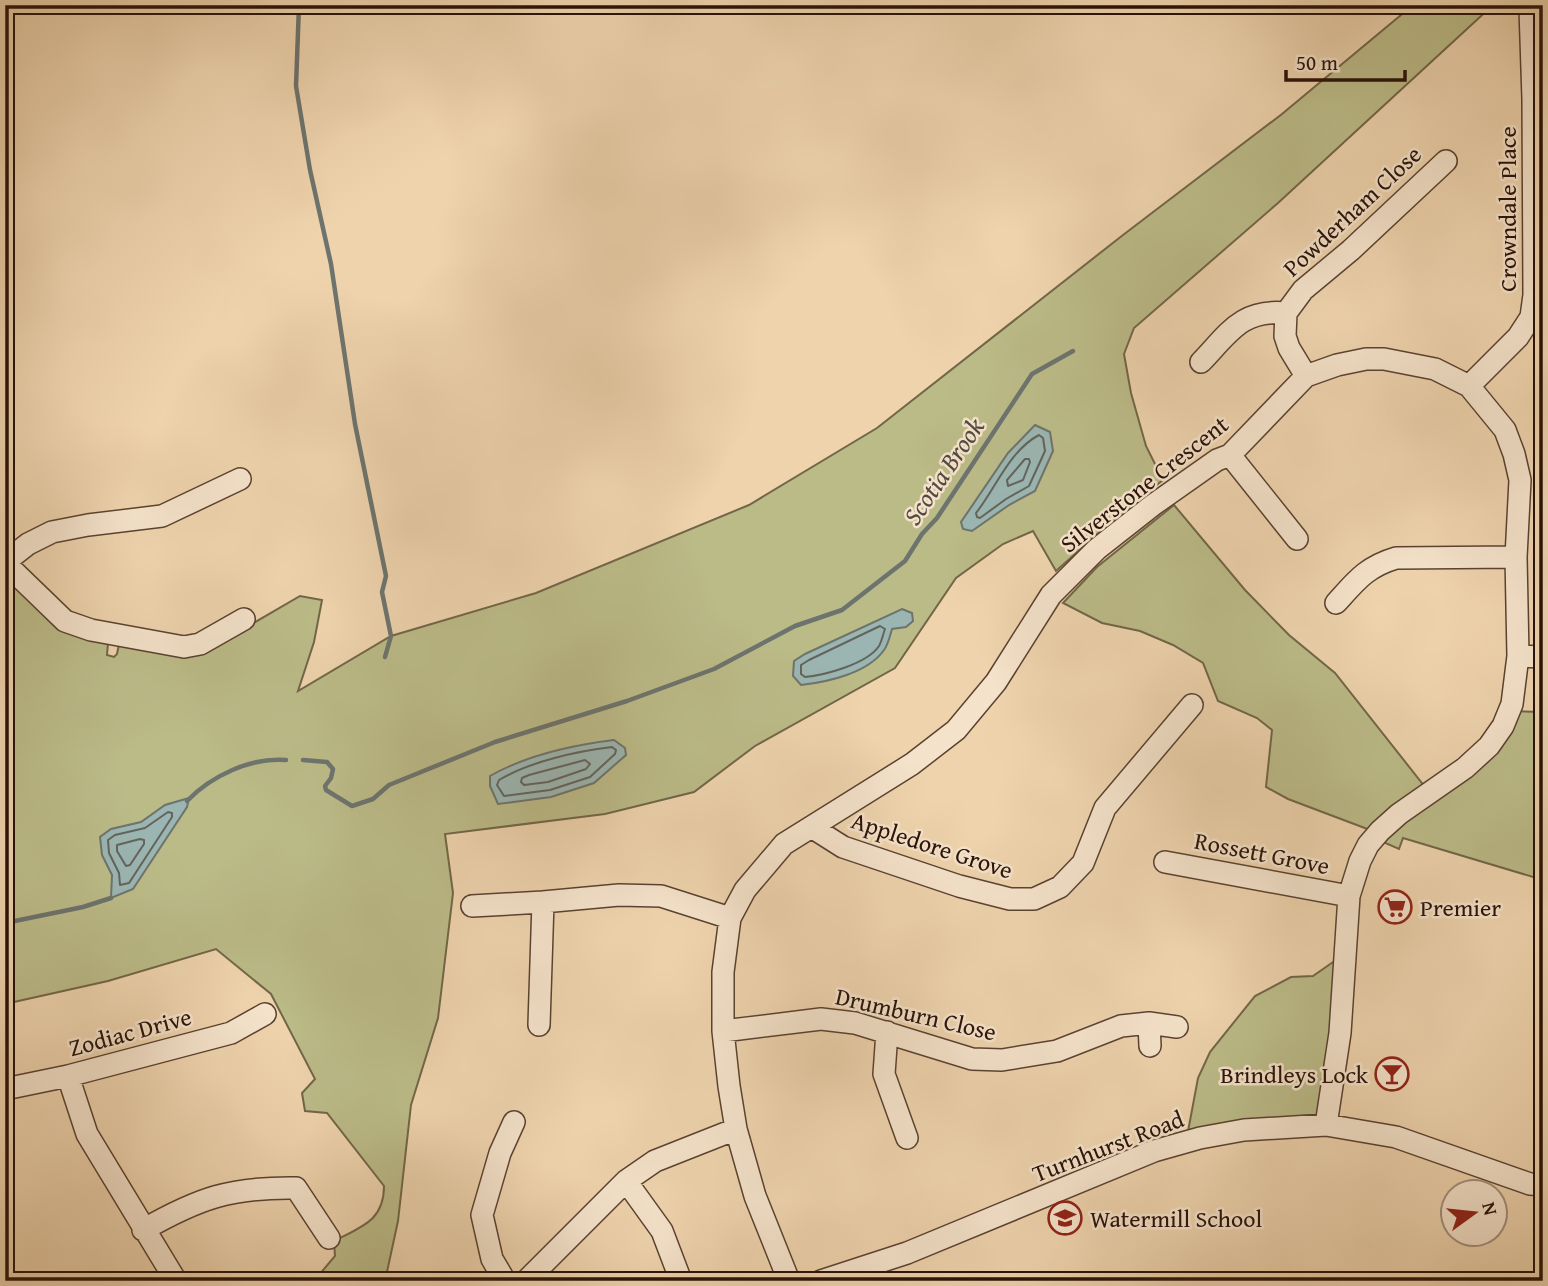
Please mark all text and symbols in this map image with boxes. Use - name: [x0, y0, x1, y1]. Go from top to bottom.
- scale bar: [1286, 38, 1404, 82]
- text: 50 m: [1296, 47, 1338, 78]
- street label: Crowndale Place: [1490, 126, 1525, 292]
- street label: Powderham Close: [1275, 137, 1429, 285]
- street label: Silverstone Crescent: [1052, 407, 1236, 561]
- water label: Scotia Brook: [893, 409, 993, 533]
- street label: Appledore Grove: [847, 802, 1017, 888]
- street label: Rossett Grove: [1192, 823, 1332, 883]
- supermarket icon: Premier: [1376, 888, 1414, 926]
- place label: Premier: [1420, 890, 1501, 925]
- street label: Drumburn Close: [832, 979, 1000, 1049]
- street label: Zodiac Drive: [65, 999, 195, 1065]
- bar icon: Brindleys Lock: [1373, 1055, 1411, 1093]
- place label: Brindleys Lock: [1220, 1057, 1369, 1092]
- street label: Turnhurst Road: [1027, 1101, 1189, 1191]
- north arrow: [1440, 1178, 1510, 1248]
- school or university icon: Watermill School: [1046, 1199, 1084, 1237]
- text: N: [1475, 1199, 1506, 1219]
- place label: Watermill School: [1090, 1201, 1263, 1236]

